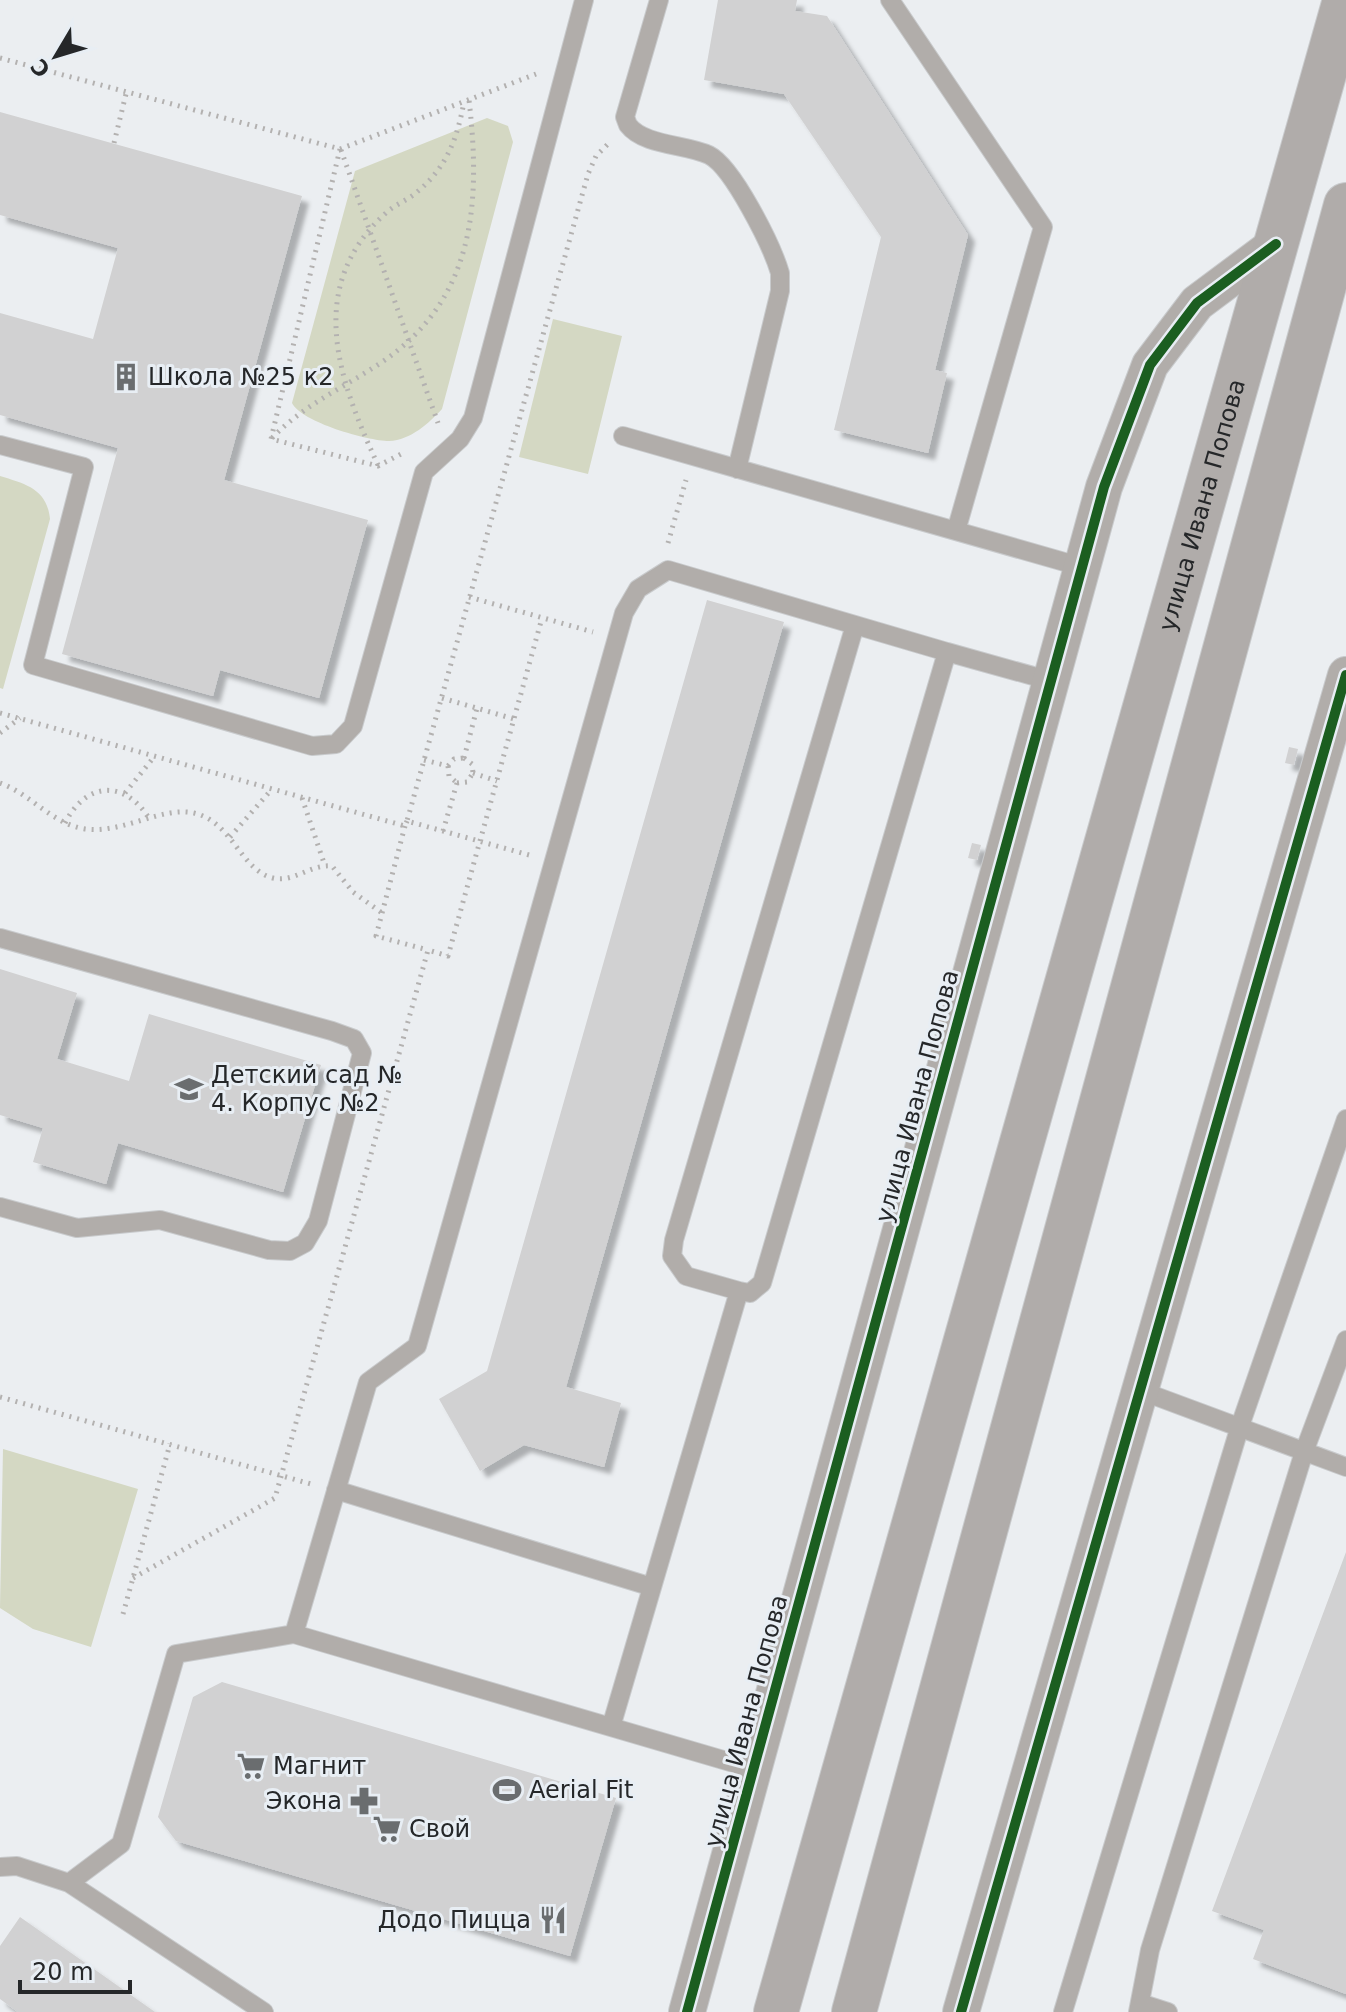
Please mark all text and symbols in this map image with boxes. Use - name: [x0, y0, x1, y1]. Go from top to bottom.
- north arrow: [16, 16, 96, 96]
- text: С: [26, 54, 55, 82]
- building icon: Школа №25 к2: [111, 362, 141, 392]
- place label: Школа №25 к2: [148, 363, 333, 391]
- street label: улица Ивана Попова: [1153, 376, 1251, 634]
- street label: улица Ивана Попова: [870, 967, 964, 1225]
- place label: Детский сад № 4. Корпус №2: [211, 1061, 402, 1117]
- school or university icon: Детский сад № 4. Корпус №2: [174, 1074, 204, 1104]
- street label: улица Ивана Попова: [699, 1592, 793, 1850]
- supermarket icon: Магнит: [236, 1751, 266, 1781]
- place label: Магнит: [273, 1752, 366, 1780]
- sports icon: Aerial Fit: [492, 1775, 522, 1805]
- place label: Aerial Fit: [529, 1776, 633, 1804]
- pharmacy icon: Экона: [349, 1786, 379, 1816]
- place label: Экона: [266, 1787, 342, 1815]
- supermarket icon: Свой: [372, 1814, 402, 1844]
- place label: Свой: [409, 1815, 470, 1843]
- restaurant icon: Додо Пицца: [538, 1905, 568, 1935]
- place label: Додо Пицца: [378, 1906, 531, 1934]
- scale bar: [20, 1944, 130, 1994]
- text: 20 m: [32, 1958, 94, 1986]

